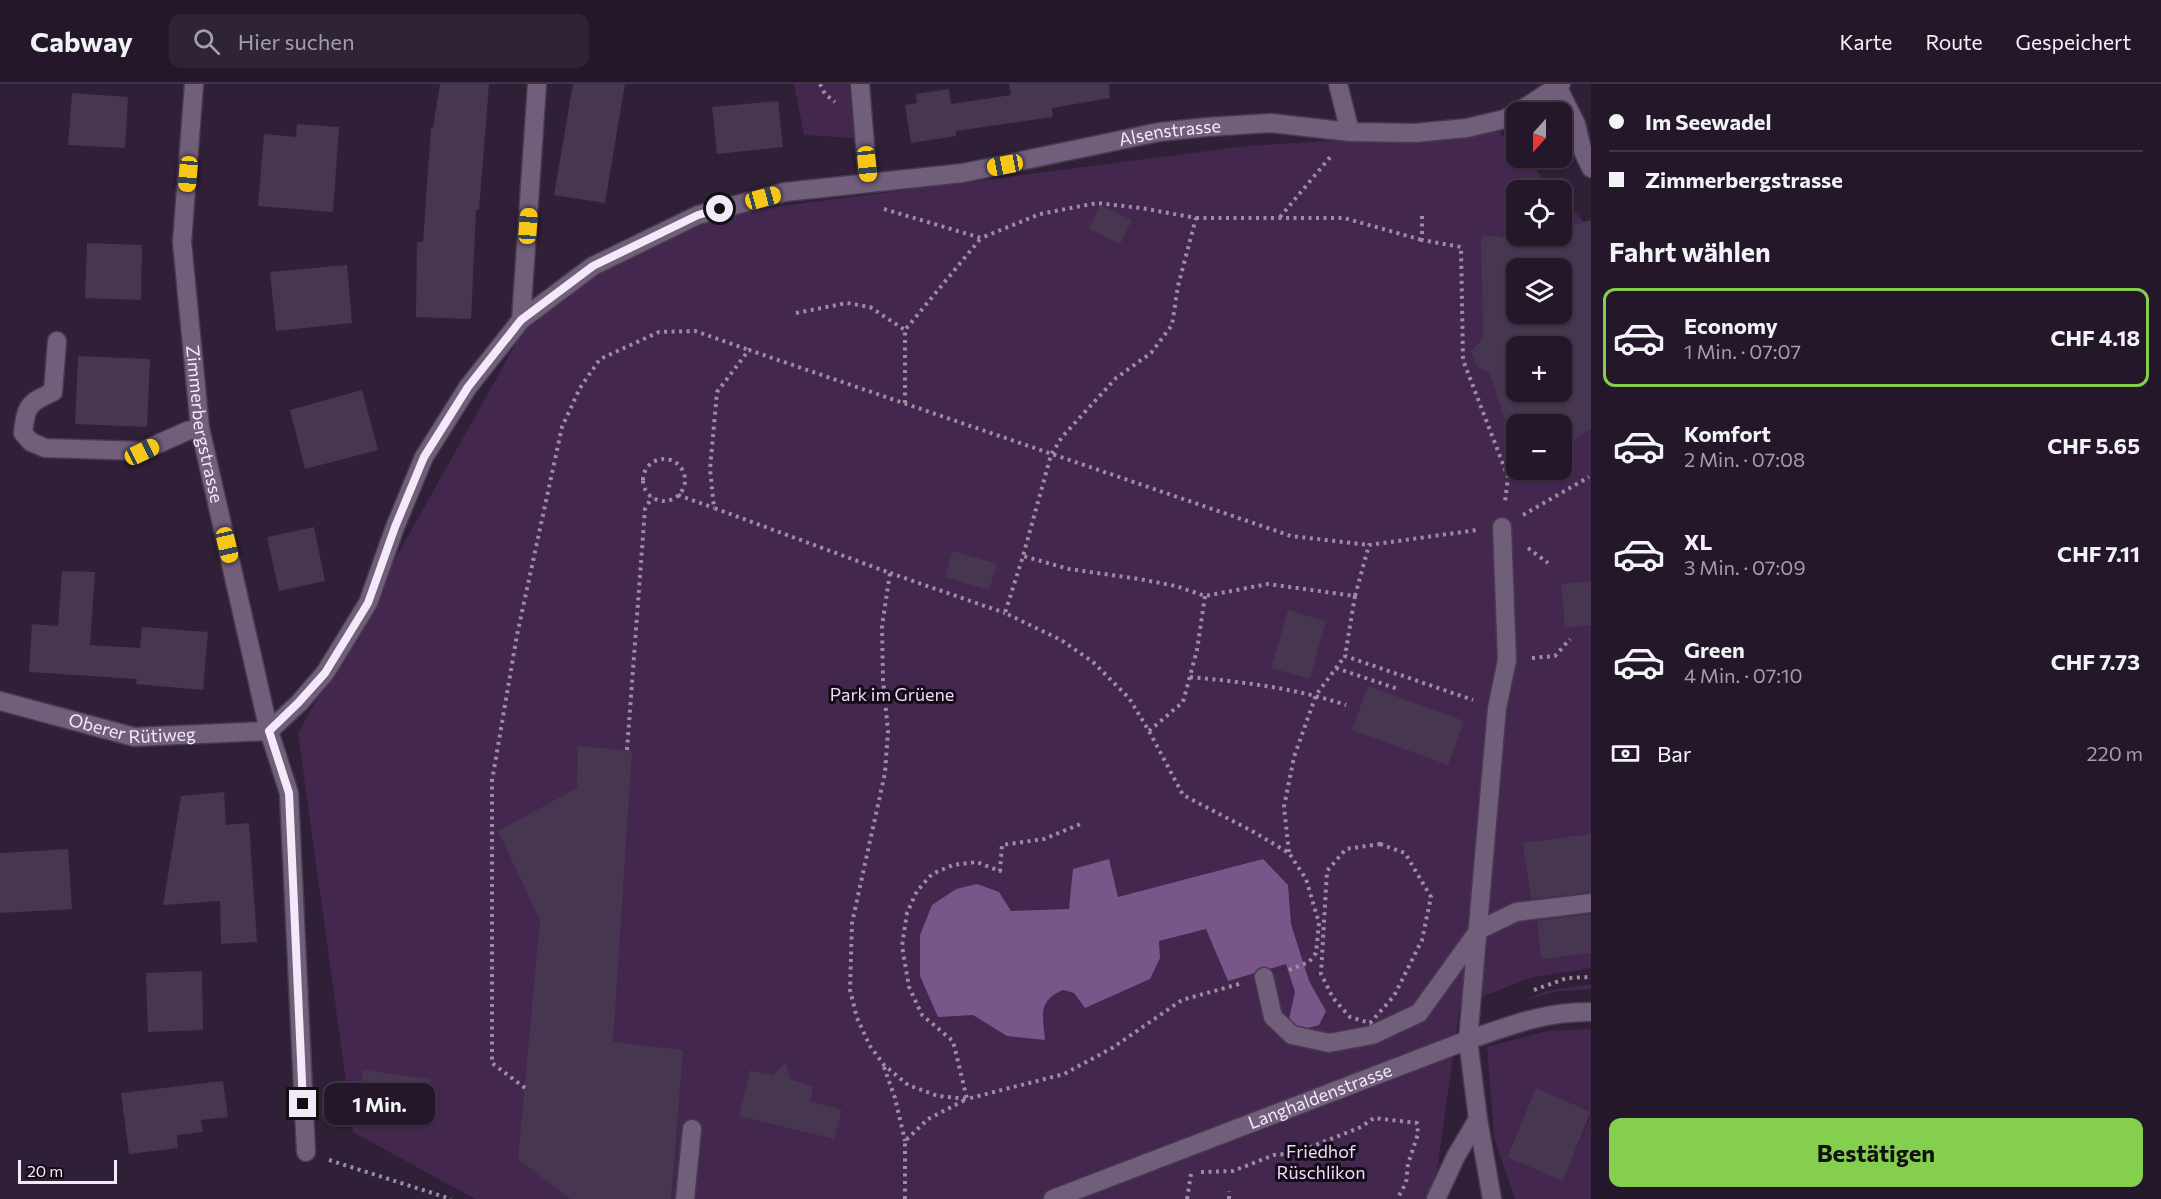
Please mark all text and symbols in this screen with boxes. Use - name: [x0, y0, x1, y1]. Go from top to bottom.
- search box: [169, 14, 589, 68]
- text: Cabway: [30, 24, 133, 58]
- icon: search: [190, 25, 223, 58]
- text: Hier suchen: [238, 28, 355, 55]
- text: Karte: [1839, 29, 1892, 54]
- text: Route: [1925, 29, 1983, 54]
- text: Gespeichert: [2016, 29, 2131, 54]
- north arrow: [1506, 102, 1572, 168]
- map controls: [1506, 102, 1572, 480]
- text: Im Seewadel: [1645, 108, 1771, 135]
- street label: Alsenstrasse: [1117, 114, 1221, 150]
- car: [856, 145, 878, 183]
- car: [986, 153, 1024, 177]
- car: [177, 155, 199, 193]
- text: Zimmerbergstrasse: [1645, 166, 1843, 193]
- button: locate: [1506, 180, 1572, 246]
- car: [743, 185, 783, 211]
- route start: [706, 195, 733, 222]
- car: [518, 207, 538, 245]
- text: Fahrt wählen: [1609, 235, 1771, 268]
- button: layers: [1506, 258, 1572, 324]
- icon: car: [1612, 311, 1666, 365]
- text: Economy: [1684, 312, 1778, 339]
- text: CHF 4.18: [2050, 324, 2140, 351]
- button: +: [1506, 336, 1572, 402]
- text: 1 Min. · 07:07: [1684, 339, 1801, 363]
- street label: Zimmerbergstrasse: [182, 344, 229, 505]
- button: −: [1506, 414, 1572, 480]
- icon: car: [1612, 419, 1666, 473]
- text: Komfort: [1684, 420, 1771, 447]
- text: CHF 5.65: [2047, 432, 2140, 459]
- car: [122, 436, 162, 468]
- text: 2 Min. · 07:08: [1684, 447, 1805, 471]
- car: [214, 525, 240, 565]
- icon: car: [1612, 527, 1666, 581]
- text: XL: [1684, 528, 1712, 555]
- text: CHF 7.11: [2057, 540, 2140, 567]
- text: 3 Min. · 07:09: [1684, 555, 1806, 579]
- icon: car: [1612, 635, 1666, 689]
- text: Green: [1684, 636, 1745, 663]
- text: CHF 7.73: [2051, 648, 2140, 675]
- text: 4 Min. · 07:10: [1684, 663, 1803, 687]
- park label: Park im Grüene: [830, 683, 954, 705]
- street label: Oberer Rütiweg: [66, 708, 197, 747]
- icon: cash: [1609, 737, 1642, 770]
- text: Bar: [1657, 740, 1692, 767]
- text: 220 m: [2087, 741, 2143, 765]
- street label: Langhaldenstrasse: [1245, 1058, 1395, 1133]
- callout: 1 Min.: [324, 1083, 435, 1125]
- route end: [289, 1090, 316, 1117]
- text: 1 Min.: [352, 1092, 407, 1116]
- button: Bestätigen: [1609, 1118, 2143, 1187]
- park label: Friedhof Rüschlikon: [1276, 1140, 1366, 1183]
- scale bar: [18, 1157, 117, 1184]
- text: 20 m: [27, 1161, 63, 1180]

